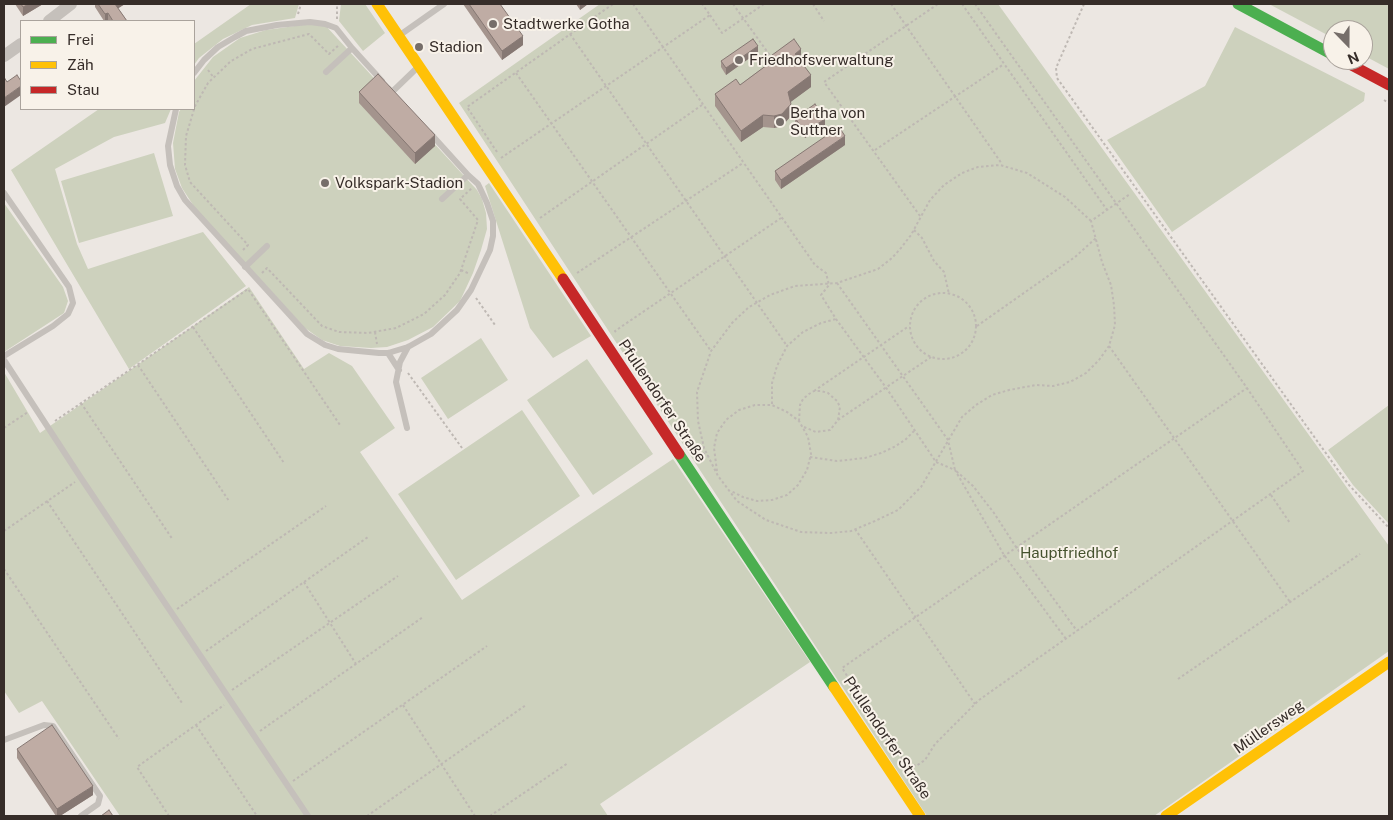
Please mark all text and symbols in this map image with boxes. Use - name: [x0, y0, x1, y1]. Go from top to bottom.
- place label: Stadtwerke Gotha: [503, 15, 630, 33]
- marker: Stadtwerke Gotha: [487, 18, 499, 30]
- legend: [20, 20, 195, 110]
- north arrow: [1323, 20, 1373, 70]
- text: Frei: [67, 31, 94, 48]
- place label: Stadion: [429, 38, 483, 56]
- marker: Stadion: [413, 41, 425, 53]
- text: N: [1345, 49, 1361, 67]
- place label: Friedhofsverwaltung: [749, 51, 894, 69]
- marker: Friedhofsverwaltung: [733, 54, 745, 66]
- text: Zäh: [67, 56, 94, 73]
- text: Stau: [67, 81, 100, 98]
- place label: Bertha von Suttner: [790, 104, 865, 139]
- marker: Bertha von Suttner: [774, 116, 786, 128]
- place label: Volkspark-Stadion: [335, 174, 463, 192]
- marker: Volkspark-Stadion: [319, 177, 331, 189]
- street label: Pfullendorfer Straße: [614, 336, 710, 466]
- park label: Hauptfriedhof: [1020, 544, 1118, 562]
- street label: Pfullendorfer Straße: [839, 673, 935, 803]
- street label: Müllersweg: [1230, 696, 1308, 758]

